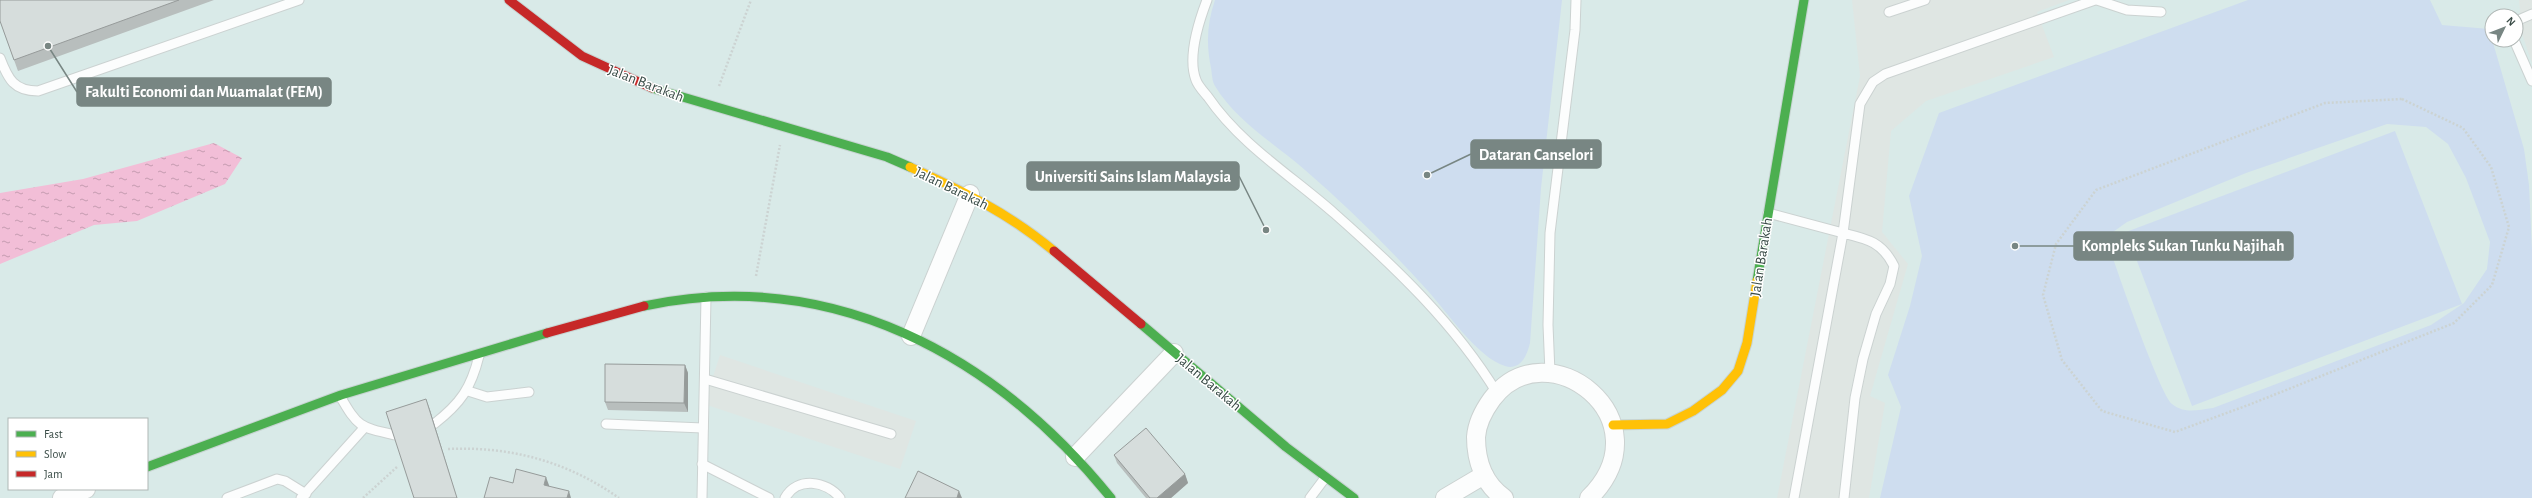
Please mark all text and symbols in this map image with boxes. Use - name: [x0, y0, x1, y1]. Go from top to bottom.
- north arrow: [2484, 8, 2524, 48]
- text: N: [2504, 15, 2518, 28]
- street label: Jalan Barakah: [606, 62, 686, 105]
- callout: Fakulti Economi dan Muamalat (FEM): [77, 78, 331, 106]
- text: Fakulti Economi dan Muamalat (FEM): [85, 84, 323, 100]
- callout: Dataran Canselori: [1471, 140, 1601, 168]
- text: Dataran Canselori: [1479, 147, 1593, 163]
- callout: Universiti Sains Islam Malaysia: [1027, 162, 1239, 190]
- street label: Jalan Barakah: [913, 164, 991, 213]
- text: Universiti Sains Islam Malaysia: [1035, 169, 1232, 186]
- street label: Jalan Barakah: [1748, 217, 1775, 298]
- callout: Kompleks Sukan Tunku Najihah: [2074, 232, 2293, 260]
- text: Kompleks Sukan Tunku Najihah: [2081, 238, 2285, 255]
- street label: Jalan Barakah: [1173, 351, 1244, 414]
- legend: [8, 418, 148, 490]
- text: Fast: [44, 428, 63, 440]
- text: Slow: [44, 448, 66, 460]
- text: Jam: [44, 468, 63, 480]

